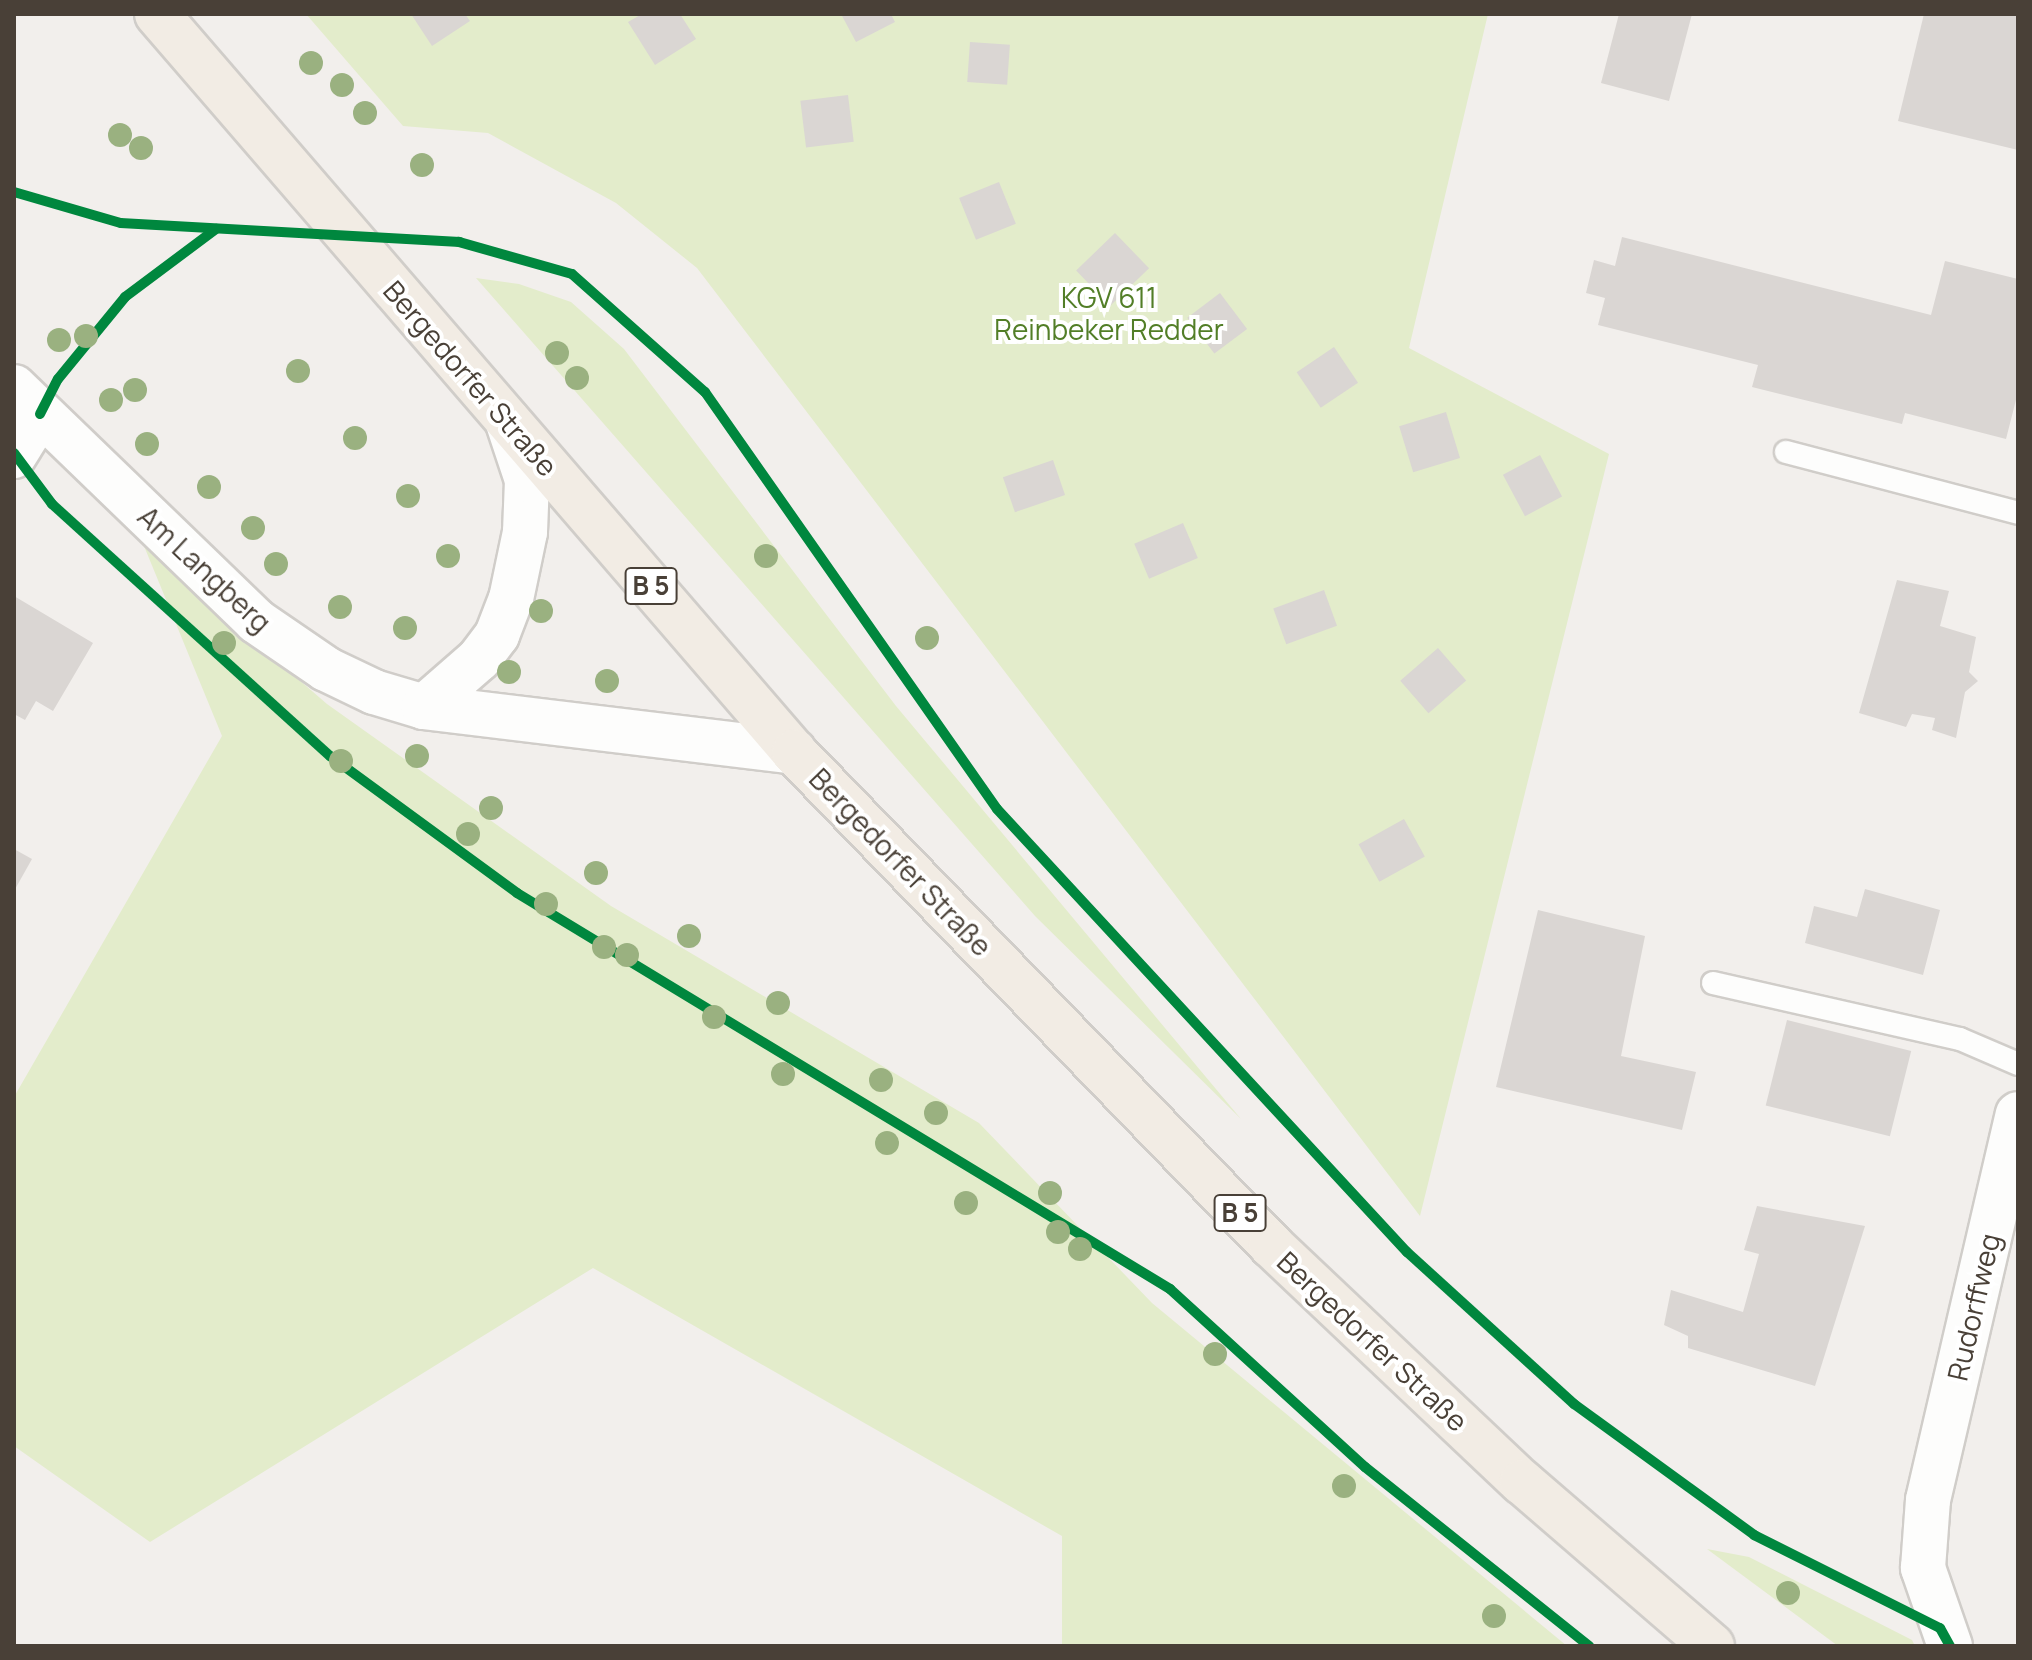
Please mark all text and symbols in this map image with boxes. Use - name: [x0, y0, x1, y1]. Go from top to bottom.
- street label: Bergedorfer Straße: [377, 274, 565, 482]
- park label: KGV 611 Reinbeker Redder: [994, 280, 1224, 346]
- street label: Am Langberg: [132, 499, 278, 639]
- road number: B 5: [623, 564, 679, 608]
- street label: Bergedorfer Straße: [803, 761, 999, 963]
- road number: B 5: [1212, 1191, 1268, 1235]
- street label: Rudorffweg: [1940, 1230, 2006, 1384]
- street label: Bergedorfer Straße: [1271, 1244, 1475, 1438]

